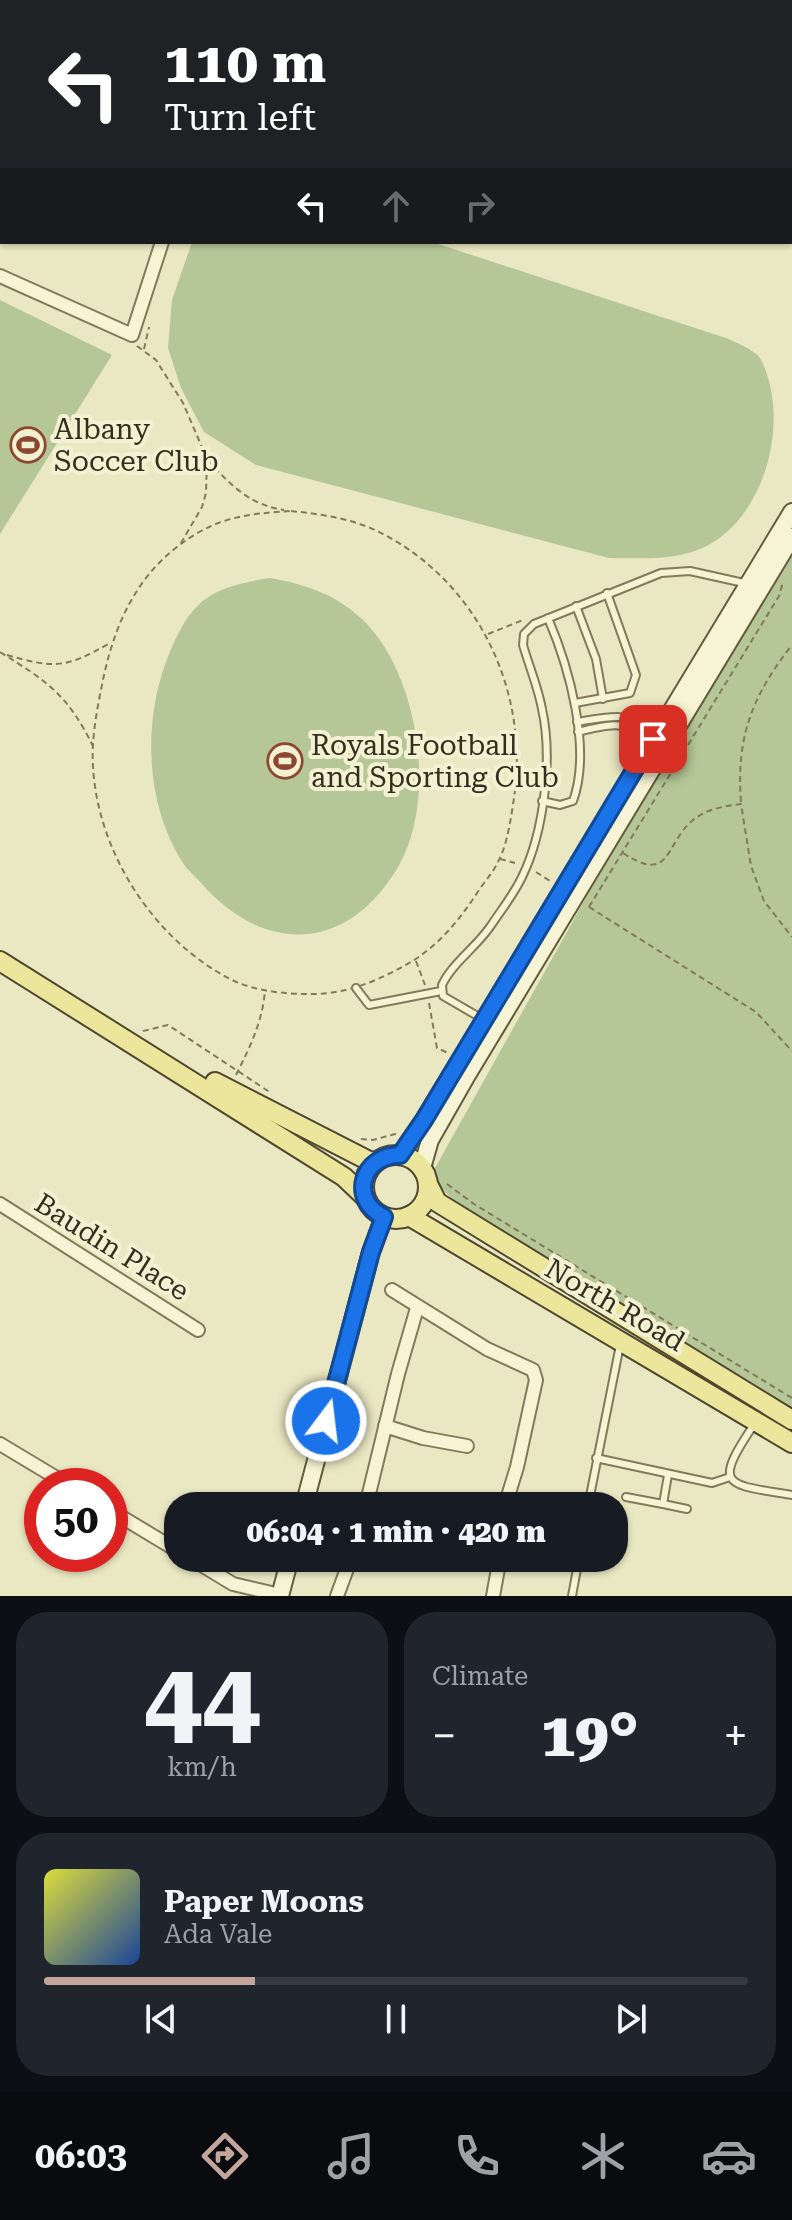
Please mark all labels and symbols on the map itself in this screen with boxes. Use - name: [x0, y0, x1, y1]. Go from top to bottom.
- place label: Albany Soccer Club: [54, 413, 219, 478]
- sports icon: Albany Soccer Club: [9, 426, 47, 464]
- pin: [619, 705, 687, 773]
- place label: Royals Football and Sporting Club: [311, 729, 559, 794]
- sports icon: Royals Football and Sporting Club: [266, 742, 304, 780]
- street label: Baudin Place: [29, 1187, 195, 1307]
- street label: North Road: [539, 1252, 691, 1358]
- position arrow: [284, 1379, 368, 1463]
- speed limit sign: 50: [24, 1468, 128, 1572]

